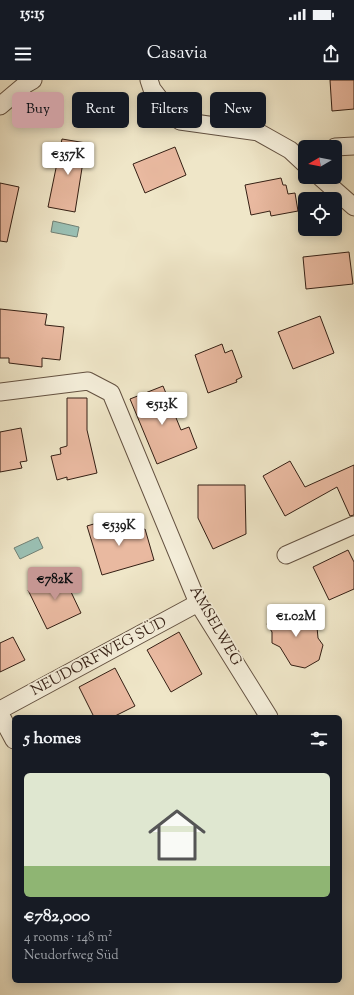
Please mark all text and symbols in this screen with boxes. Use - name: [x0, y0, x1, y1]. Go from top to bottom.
- text: 15:15: [20, 4, 44, 25]
- text: Casavia: [147, 41, 207, 67]
- icon: menu: [12, 43, 34, 65]
- icon: share: [320, 43, 342, 65]
- chip: Buy: [12, 92, 64, 128]
- chip: Rent: [72, 92, 129, 128]
- chip: Filters: [137, 92, 202, 128]
- chip: New: [210, 92, 266, 128]
- north arrow: [298, 140, 342, 184]
- map controls: [298, 140, 342, 236]
- pin: €357K: [40, 142, 96, 176]
- text: €357K: [51, 146, 85, 164]
- button: locate: [298, 192, 342, 236]
- pin: €513K: [134, 392, 190, 426]
- text: €513K: [146, 396, 178, 414]
- pin: €539K: [91, 513, 147, 547]
- text: €539K: [102, 517, 136, 535]
- pin: €782K: [27, 567, 83, 601]
- text: €782K: [37, 571, 73, 589]
- street label: AMSELWEG: [184, 582, 246, 670]
- pin: €1.02M: [263, 604, 329, 638]
- text: €1.02M: [276, 608, 316, 626]
- street label: NEUDORFWEG SÜD: [27, 611, 171, 702]
- text: 5 homes: [24, 727, 81, 751]
- icon: filters: [308, 728, 330, 750]
- icon: home: [141, 799, 213, 871]
- text: €782,000: [24, 905, 90, 929]
- text: 4 rooms · 148 m²: [24, 929, 112, 947]
- text: Neudorfweg Süd: [24, 947, 119, 965]

